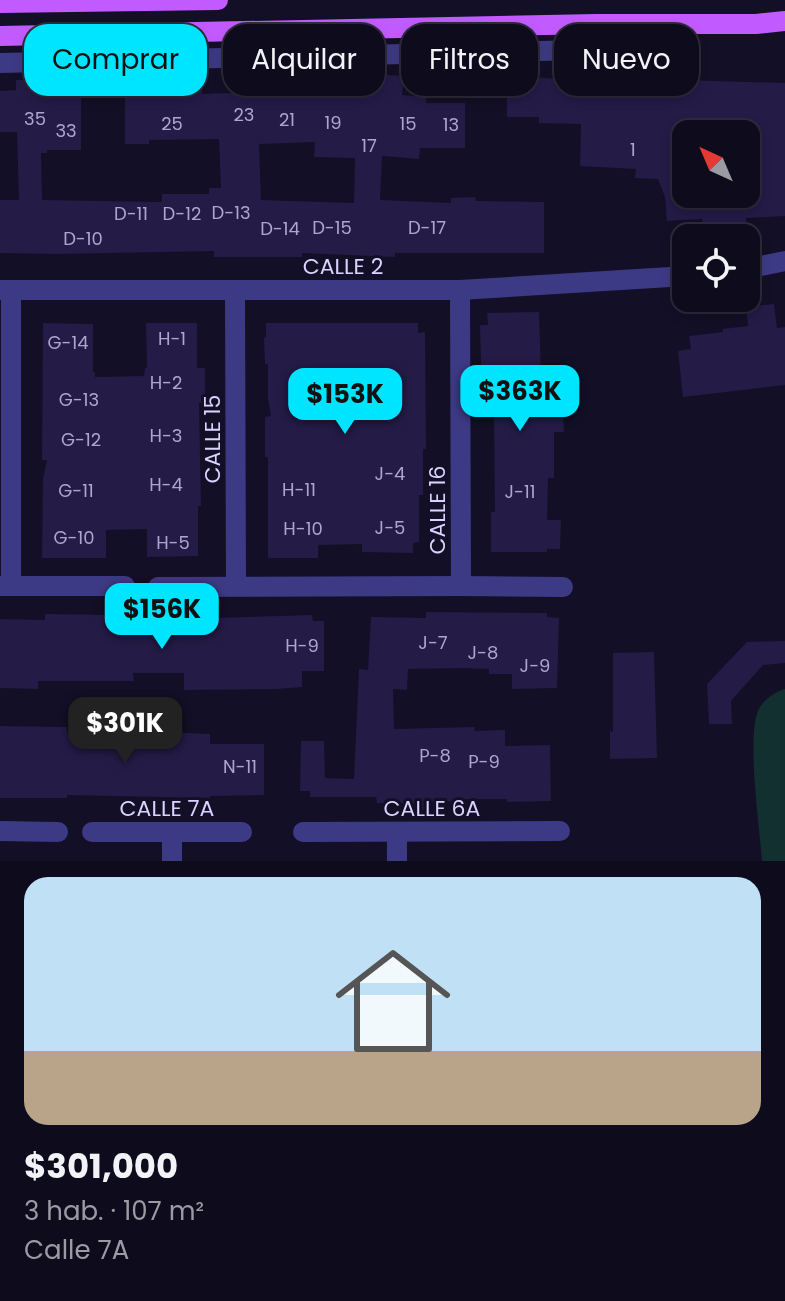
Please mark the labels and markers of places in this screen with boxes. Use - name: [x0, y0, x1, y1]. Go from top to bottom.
- pin: $363K: [464, 365, 576, 433]
- pin: $153K: [289, 368, 401, 436]
- pin: $156K: [106, 583, 218, 651]
- pin: $301K: [69, 697, 181, 765]

